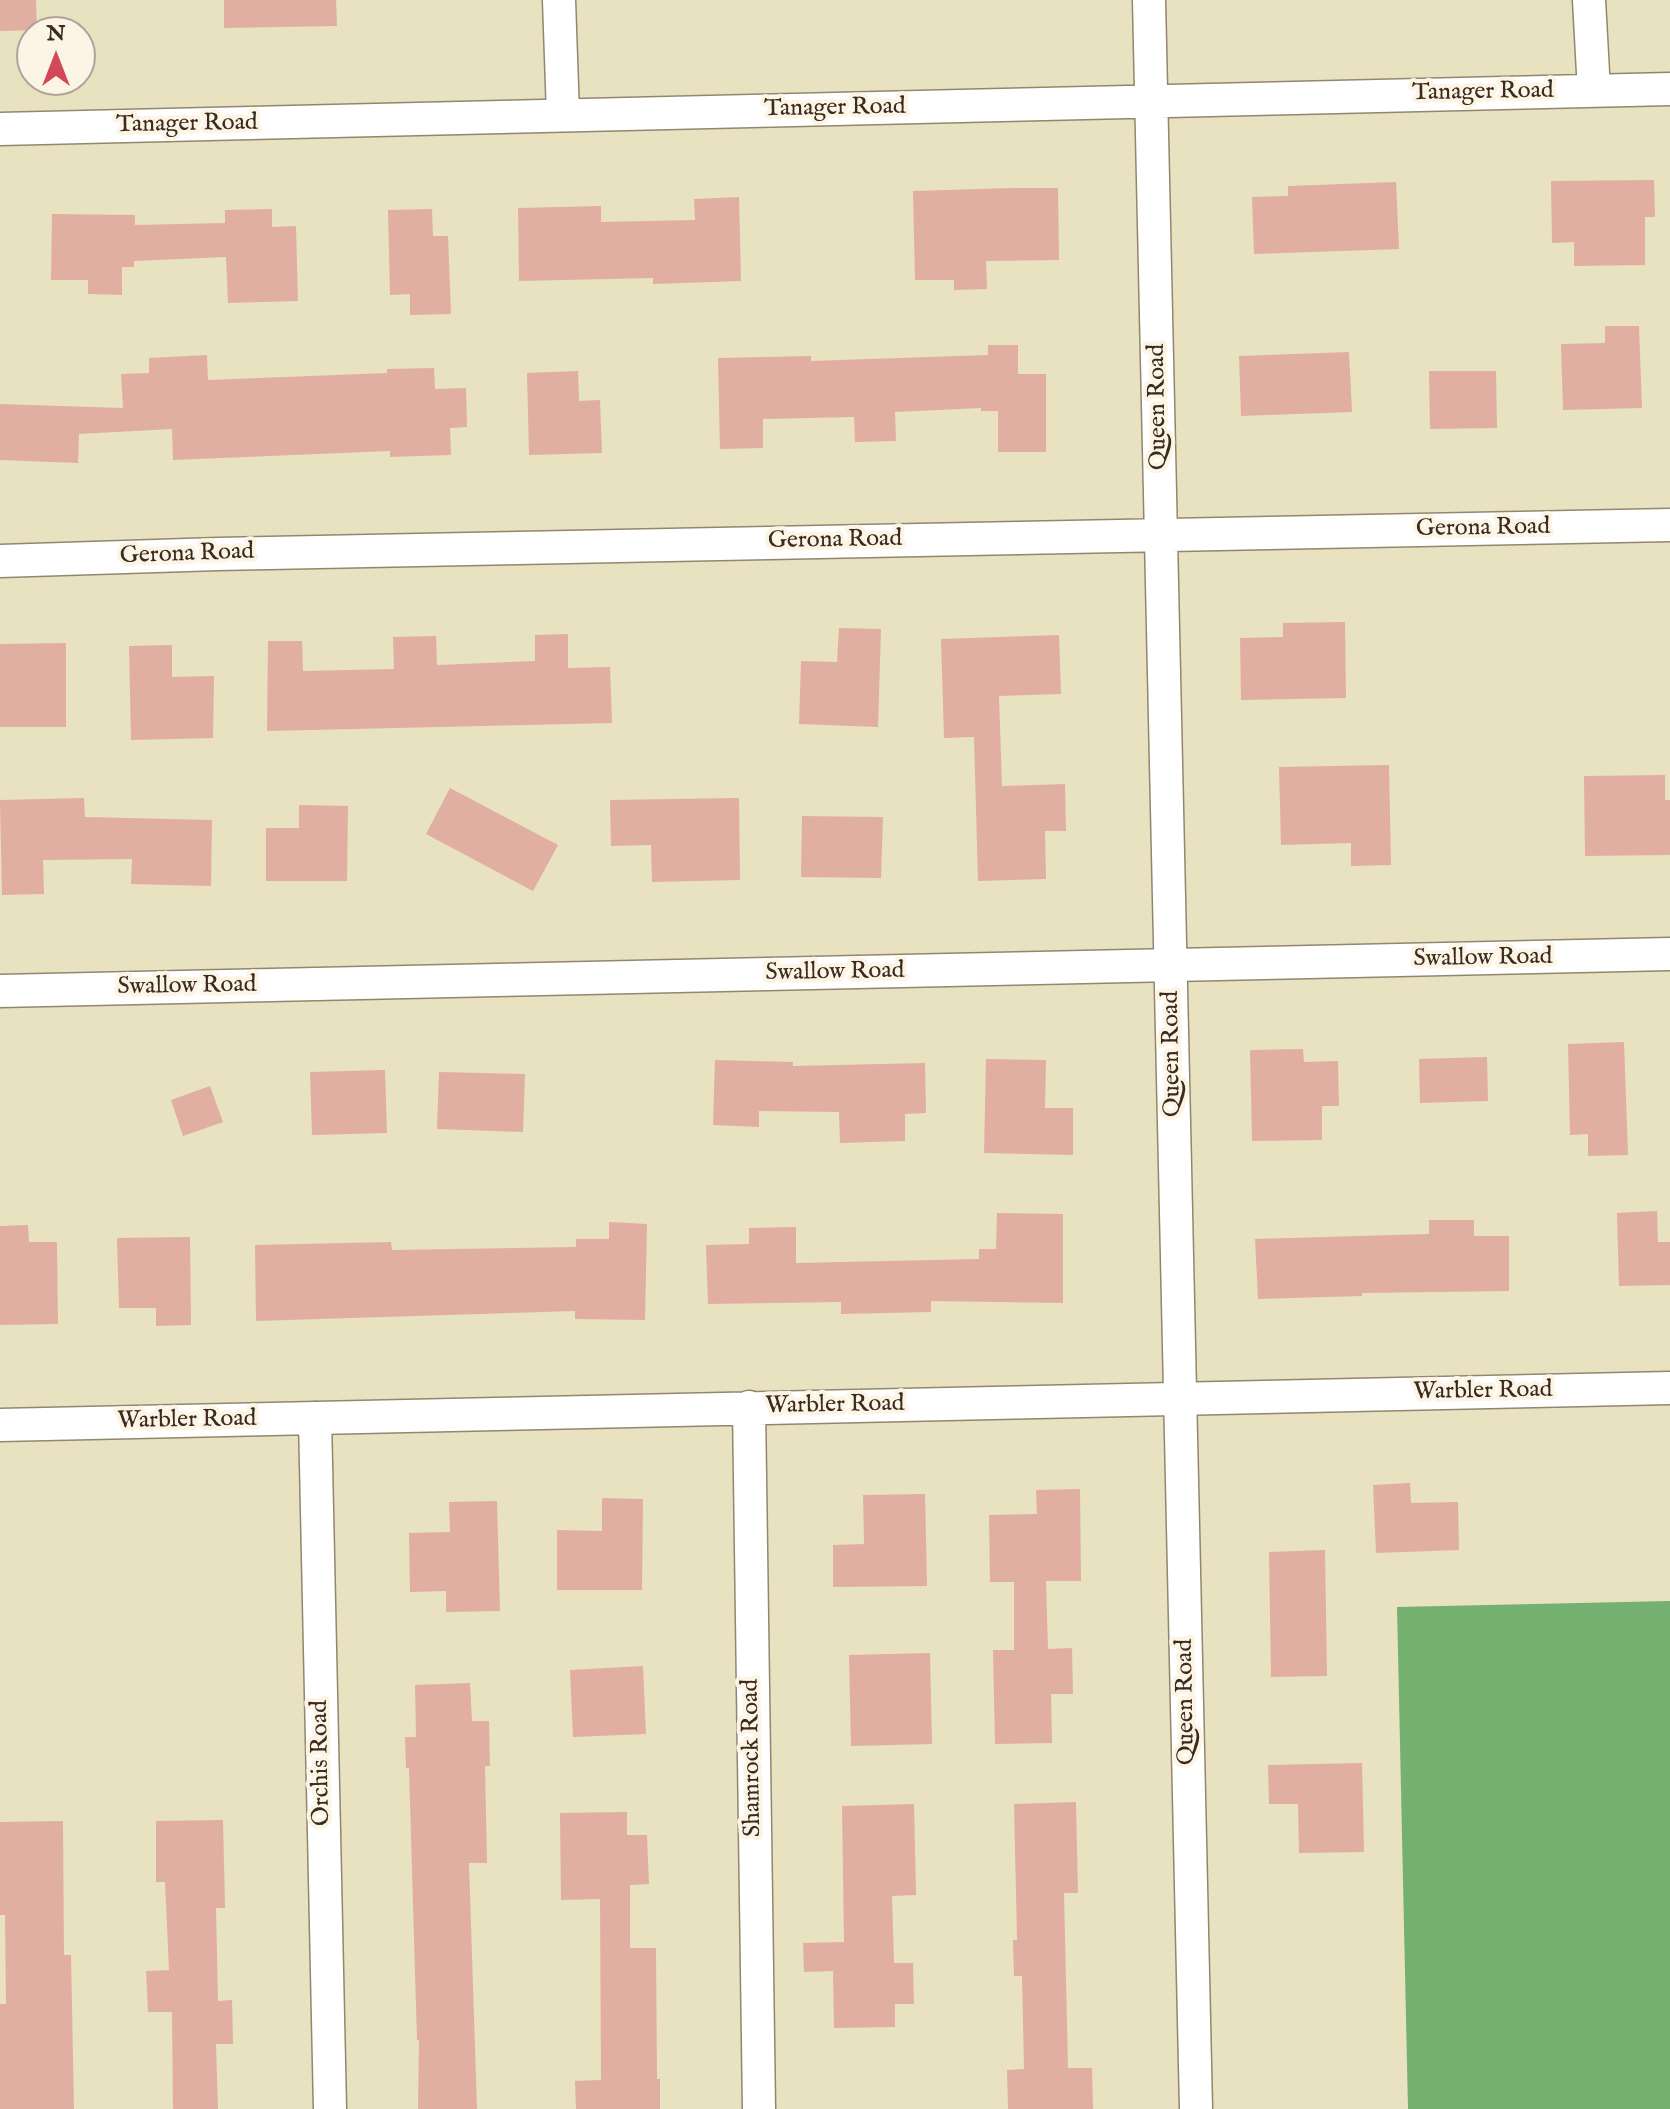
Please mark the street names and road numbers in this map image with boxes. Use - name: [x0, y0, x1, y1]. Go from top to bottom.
- street label: Tanager Road: [1412, 77, 1554, 109]
- street label: Tanager Road: [764, 93, 906, 125]
- street label: Tanager Road: [116, 109, 258, 141]
- street label: Queen Road: [1143, 344, 1175, 470]
- street label: Gerona Road: [1416, 513, 1550, 545]
- street label: Gerona Road: [768, 525, 902, 557]
- street label: Gerona Road: [119, 538, 255, 572]
- street label: Swallow Road: [1413, 943, 1553, 975]
- street label: Swallow Road: [765, 957, 905, 989]
- street label: Swallow Road: [117, 971, 257, 1003]
- street label: Queen Road: [1157, 991, 1189, 1117]
- street label: Warbler Road: [1413, 1376, 1553, 1408]
- street label: Warbler Road: [765, 1390, 905, 1422]
- street label: Warbler Road: [117, 1405, 257, 1437]
- street label: Queen Road: [1171, 1639, 1203, 1765]
- street label: Shamrock Road: [737, 1679, 769, 1837]
- street label: Orchis Road: [307, 1700, 337, 1826]

